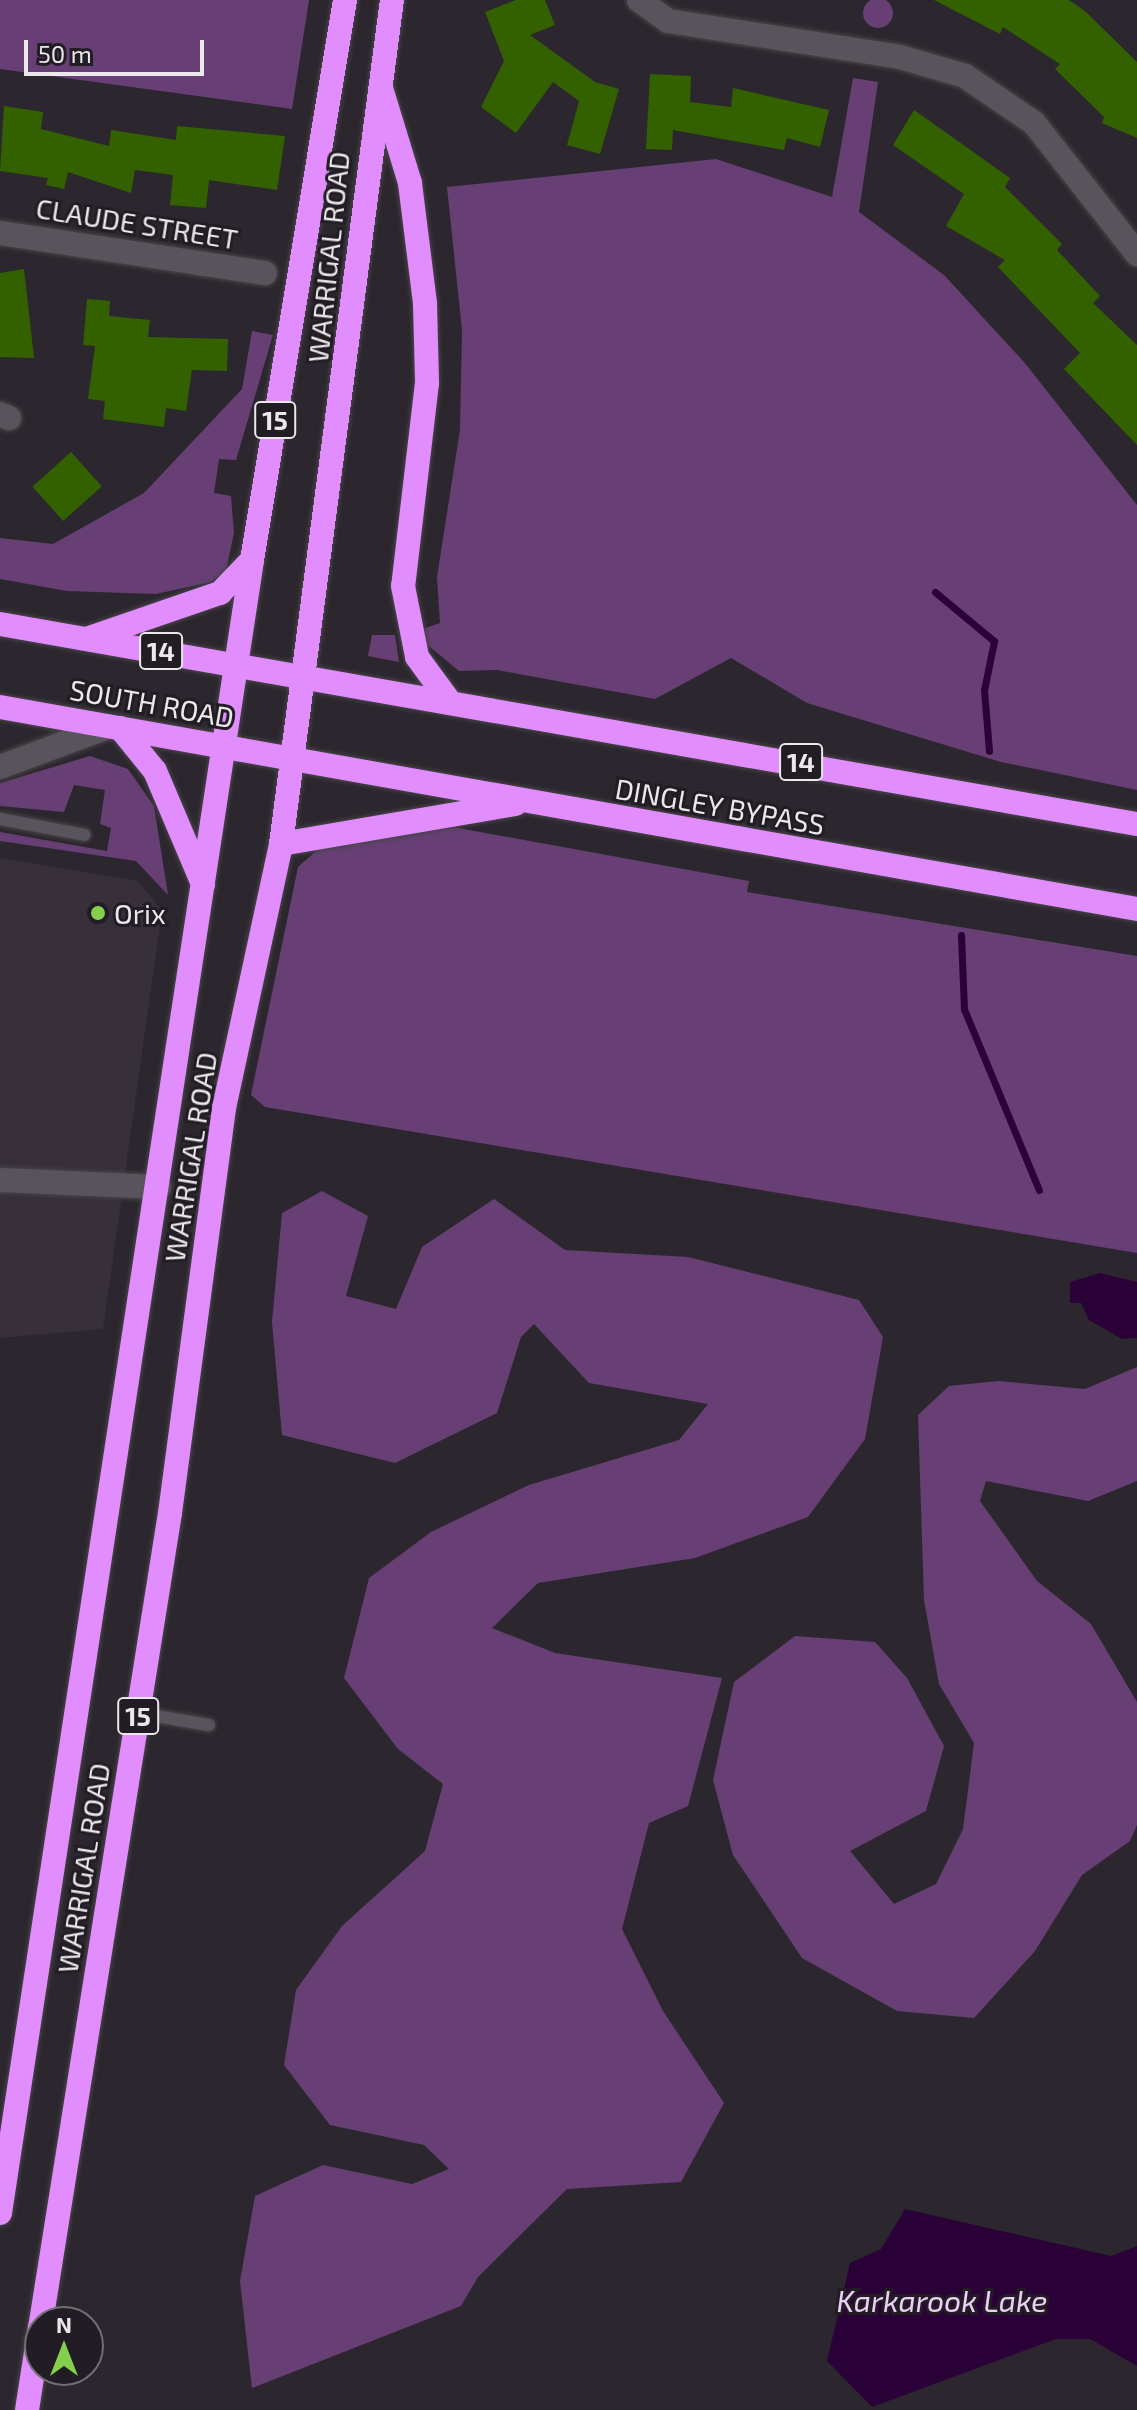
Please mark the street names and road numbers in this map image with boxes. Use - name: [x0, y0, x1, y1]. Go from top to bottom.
- street label: WARRIGAL ROAD: [300, 149, 356, 365]
- street label: CLAUDE STREET: [34, 190, 240, 256]
- road number: 15: [253, 398, 297, 442]
- road number: 14: [139, 629, 183, 673]
- street label: SOUTH ROAD: [67, 672, 237, 734]
- road number: 14: [779, 740, 823, 784]
- street label: DINGLEY BYPASS: [612, 771, 828, 841]
- street label: WARRIGAL ROAD: [157, 1049, 223, 1265]
- road number: 15: [116, 1694, 160, 1738]
- street label: WARRIGAL ROAD: [50, 1760, 116, 1976]

